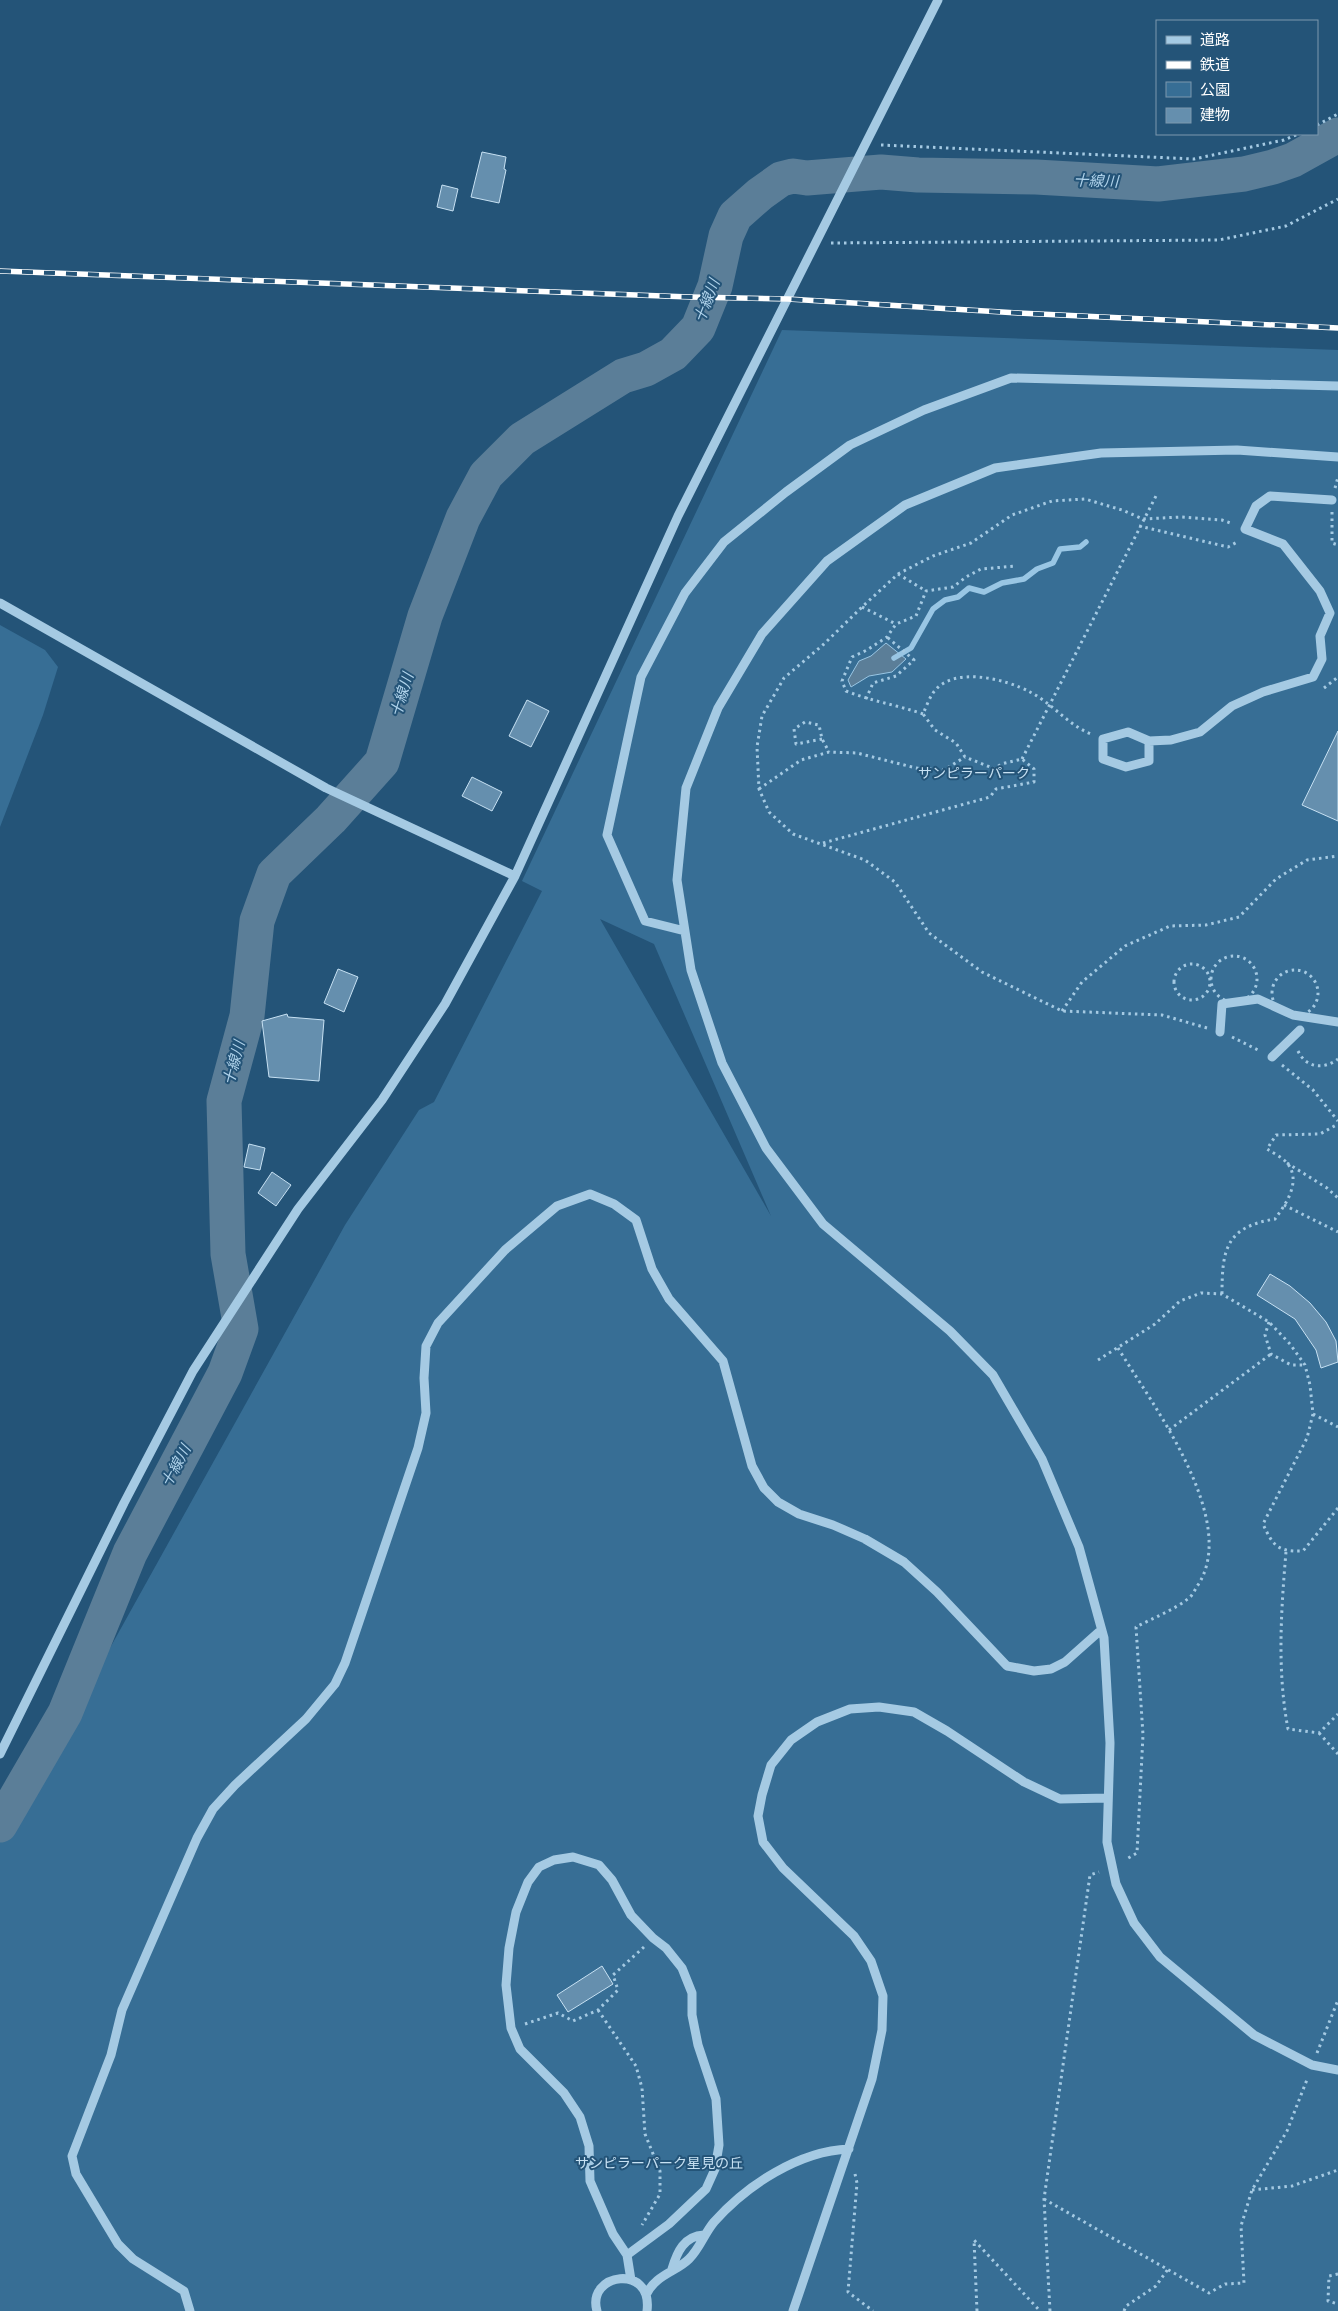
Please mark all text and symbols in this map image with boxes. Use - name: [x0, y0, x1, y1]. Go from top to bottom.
- legend: [1156, 20, 1318, 135]
- text: 道路: [1200, 30, 1230, 49]
- text: 鉄道: [1200, 55, 1230, 74]
- text: 公園: [1200, 80, 1230, 99]
- text: 建物: [1200, 105, 1230, 124]
- water label: 十線川: [1073, 170, 1121, 191]
- water label: 十線川: [690, 275, 724, 325]
- water label: 十線川: [386, 669, 418, 719]
- park label: サンピラーパーク: [918, 764, 1030, 782]
- water label: 十線川: [219, 1037, 249, 1087]
- water label: 十線川: [157, 1440, 195, 1490]
- park label: サンピラーパーク星見の丘: [575, 2154, 743, 2172]

